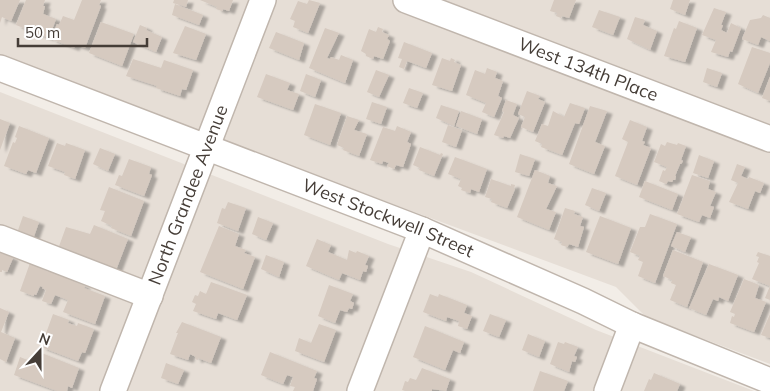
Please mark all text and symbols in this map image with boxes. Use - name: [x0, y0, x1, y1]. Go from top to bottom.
- scale bar: [18, 15, 146, 47]
- text: 50 m: [25, 23, 60, 42]
- street label: West 134th Place: [515, 32, 662, 106]
- street label: North Grandee Avenue: [143, 101, 233, 288]
- street label: West Stockwell Street: [299, 173, 477, 262]
- north arrow: [15, 326, 65, 376]
- text: N: [36, 329, 53, 349]

